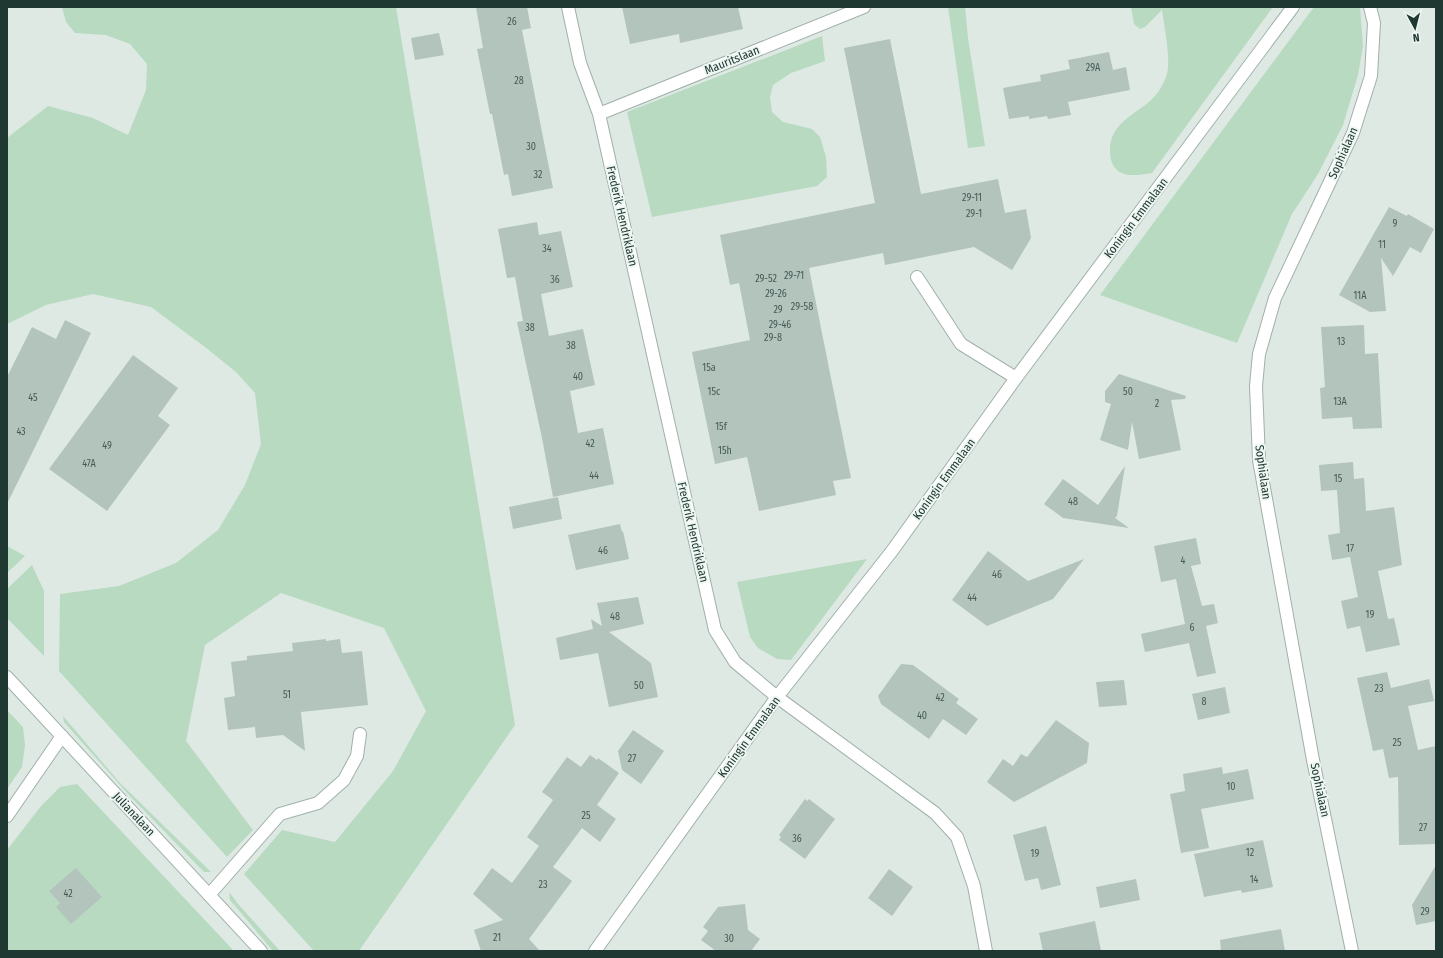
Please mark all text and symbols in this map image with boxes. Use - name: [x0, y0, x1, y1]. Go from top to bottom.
- north arrow: [1395, 8, 1435, 48]
- house number: 26: [507, 16, 517, 28]
- text: N: [1412, 31, 1420, 44]
- street label: Mauritslaan: [702, 43, 762, 77]
- house number: 29A: [1086, 62, 1101, 74]
- house number: 28: [514, 75, 524, 87]
- street label: Sophialaan: [1325, 125, 1361, 181]
- house number: 30: [526, 141, 536, 153]
- street label: Frederik Hendriklaan: [604, 164, 640, 268]
- house number: 32: [534, 169, 543, 181]
- street label: Koningin Emmalaan: [1101, 175, 1171, 261]
- house number: 29-11: [962, 192, 982, 204]
- house number: 29-1: [966, 208, 982, 220]
- house number: 9: [1393, 218, 1398, 230]
- house number: 11: [1378, 239, 1386, 251]
- house number: 34: [542, 243, 552, 255]
- house number: 29-71: [784, 270, 804, 282]
- house number: 29-52: [755, 273, 777, 285]
- house number: 36: [550, 274, 560, 286]
- house number: 29-26: [765, 288, 787, 300]
- house number: 11A: [1354, 290, 1367, 302]
- house number: 29-58: [791, 301, 813, 313]
- house number: 29: [773, 304, 783, 316]
- house number: 29-46: [769, 319, 791, 331]
- house number: 38: [525, 322, 535, 334]
- house number: 29-8: [764, 332, 782, 344]
- house number: 13: [1337, 336, 1346, 348]
- house number: 38: [566, 340, 576, 352]
- house number: 15a: [702, 362, 716, 374]
- house number: 40: [573, 371, 583, 383]
- house number: 15c: [708, 386, 721, 398]
- house number: 50: [1123, 386, 1133, 398]
- house number: 45: [28, 392, 38, 404]
- house number: 13A: [1333, 396, 1348, 408]
- house number: 2: [1155, 398, 1160, 410]
- house number: 15f: [715, 421, 728, 433]
- house number: 43: [16, 426, 26, 438]
- street label: Koningin Emmalaan: [910, 436, 978, 522]
- house number: 42: [585, 438, 595, 450]
- house number: 49: [102, 440, 112, 452]
- street label: Sophialaan: [1252, 444, 1274, 500]
- house number: 15h: [718, 445, 732, 457]
- house number: 47A: [82, 458, 97, 470]
- house number: 44: [589, 470, 599, 482]
- house number: 15: [1334, 473, 1343, 485]
- street label: Frederik Hendriklaan: [675, 480, 711, 584]
- house number: 48: [1068, 496, 1078, 508]
- house number: 17: [1346, 543, 1354, 555]
- house number: 46: [598, 545, 608, 557]
- house number: 4: [1181, 555, 1186, 567]
- house number: 46: [992, 569, 1002, 581]
- house number: 44: [967, 592, 977, 604]
- house number: 19: [1366, 609, 1375, 621]
- house number: 48: [610, 611, 620, 623]
- house number: 6: [1190, 622, 1195, 634]
- house number: 50: [634, 680, 644, 692]
- house number: 23: [1375, 683, 1384, 695]
- house number: 51: [283, 689, 291, 701]
- house number: 42: [935, 692, 945, 704]
- street label: Koningin Emmalaan: [715, 694, 783, 780]
- house number: 8: [1202, 696, 1207, 708]
- house number: 40: [917, 710, 927, 722]
- house number: 25: [1393, 737, 1402, 749]
- house number: 27: [628, 753, 636, 765]
- street label: Sophialaan: [1307, 762, 1333, 818]
- house number: 10: [1226, 781, 1236, 793]
- street label: Julianalaan: [110, 789, 158, 839]
- house number: 25: [582, 810, 591, 822]
- house number: 27: [1419, 822, 1427, 834]
- house number: 36: [792, 833, 802, 845]
- house number: 12: [1246, 847, 1255, 859]
- house number: 19: [1031, 848, 1040, 860]
- house number: 14: [1250, 874, 1259, 886]
- house number: 23: [539, 879, 548, 891]
- house number: 42: [63, 888, 73, 900]
- house number: 29: [1420, 906, 1430, 918]
- house number: 21: [493, 932, 501, 944]
- house number: 30: [724, 933, 734, 945]

